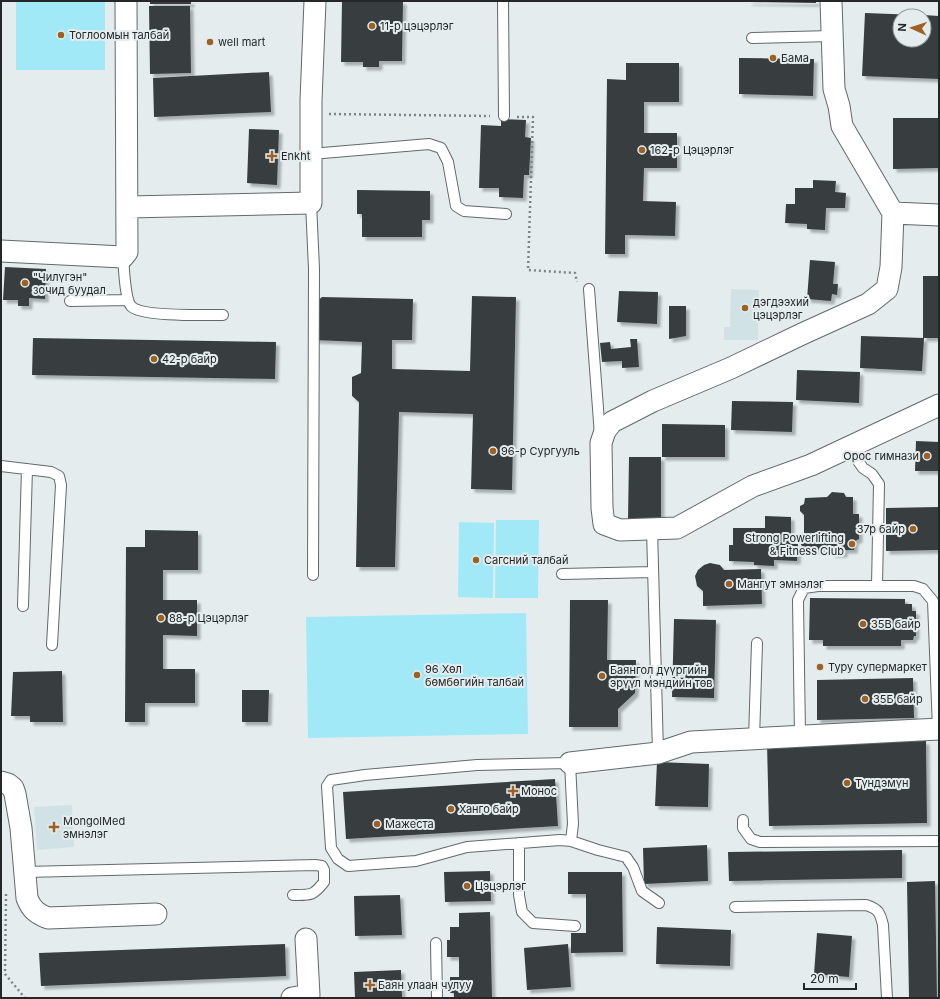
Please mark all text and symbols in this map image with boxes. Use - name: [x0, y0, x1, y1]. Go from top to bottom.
- north arrow: [892, 8, 932, 48]
- place label: 11-р цэцэрлэг: [380, 19, 454, 33]
- marker: 11-р цэцэрлэг: [367, 21, 377, 31]
- text: N: [895, 23, 909, 32]
- place label: Тоглоомын талбай: [69, 28, 169, 42]
- marker: Тоглоомын талбай: [56, 30, 66, 40]
- place label: well mart: [218, 35, 266, 49]
- marker: well mart: [205, 37, 215, 47]
- place label: Бама: [781, 51, 809, 65]
- marker: Бама: [768, 53, 778, 63]
- place label: 162-р Цэцэрлэг: [650, 143, 734, 157]
- marker: 162-р Цэцэрлэг: [637, 145, 647, 155]
- place label: Enkht: [281, 149, 311, 163]
- marker: Enkht: [266, 150, 278, 162]
- place label: "Чилүгэн" зочид буудал: [33, 270, 106, 297]
- marker: "Чилүгэн" зочид буудал: [20, 278, 30, 288]
- place label: дэгдээхий цэцэрлэг: [753, 295, 809, 322]
- marker: дэгдээхий цэцэрлэг: [740, 303, 750, 313]
- place label: 42-p байр: [162, 352, 217, 366]
- marker: 42-p байр: [149, 354, 159, 364]
- place label: 96-р Сургууль: [501, 444, 580, 458]
- marker: 96-р Сургууль: [488, 446, 498, 456]
- place label: Орос гимнази: [843, 449, 919, 463]
- marker: Орос гимнази: [922, 451, 932, 461]
- place label: 37р байр: [857, 522, 905, 536]
- marker: 37р байр: [908, 524, 918, 534]
- place label: Strong Powerlifting & Fitness Club: [745, 531, 844, 558]
- marker: Strong Powerlifting & Fitness Club: [847, 539, 857, 549]
- place label: Сагсний талбай: [484, 553, 569, 567]
- marker: Сагсний талбай: [471, 555, 481, 565]
- place label: Мангут эмнэлэг: [737, 577, 824, 591]
- marker: Мангут эмнэлэг: [724, 579, 734, 589]
- place label: 88-р Цэцэрлэг: [169, 611, 249, 625]
- marker: 88-р Цэцэрлэг: [156, 613, 166, 623]
- place label: 35В байр: [871, 617, 921, 631]
- marker: 35В байр: [858, 619, 868, 629]
- place label: Туру супермаркет: [828, 660, 928, 674]
- place label: 96 Хөл бөмбөгийн талбай: [425, 662, 524, 689]
- marker: Туру супермаркет: [815, 662, 825, 672]
- place label: Баянгол дүүргийн эрүүл мэндийн төв: [610, 663, 713, 690]
- marker: 96 Хөл бөмбөгийн талбай: [412, 670, 422, 680]
- marker: Баянгол дүүргийн эрүүл мэндийн төв: [597, 671, 607, 681]
- place label: 35Б байр: [873, 692, 923, 706]
- marker: 35Б байр: [860, 694, 870, 704]
- place label: Түндэмүн: [855, 776, 908, 790]
- marker: Түндэмүн: [842, 778, 852, 788]
- place label: Монос: [521, 784, 557, 798]
- marker: Монос: [508, 786, 518, 796]
- place label: Ханго байр: [459, 802, 519, 816]
- marker: Ханго байр: [446, 804, 456, 814]
- place label: MongolMed эмнэлэг: [63, 814, 125, 841]
- place label: Мажеста: [385, 817, 434, 831]
- marker: Мажеста: [372, 819, 382, 829]
- marker: MongolMed эмнэлэг: [48, 821, 60, 833]
- place label: Цэцэрлэг: [475, 879, 526, 893]
- marker: Цэцэрлэг: [462, 881, 472, 891]
- scale bar: [804, 965, 856, 991]
- text: 20 m: [810, 971, 839, 986]
- place label: Баян улаан чулуу: [378, 978, 471, 992]
- marker: Баян улаан чулуу: [365, 980, 375, 990]

